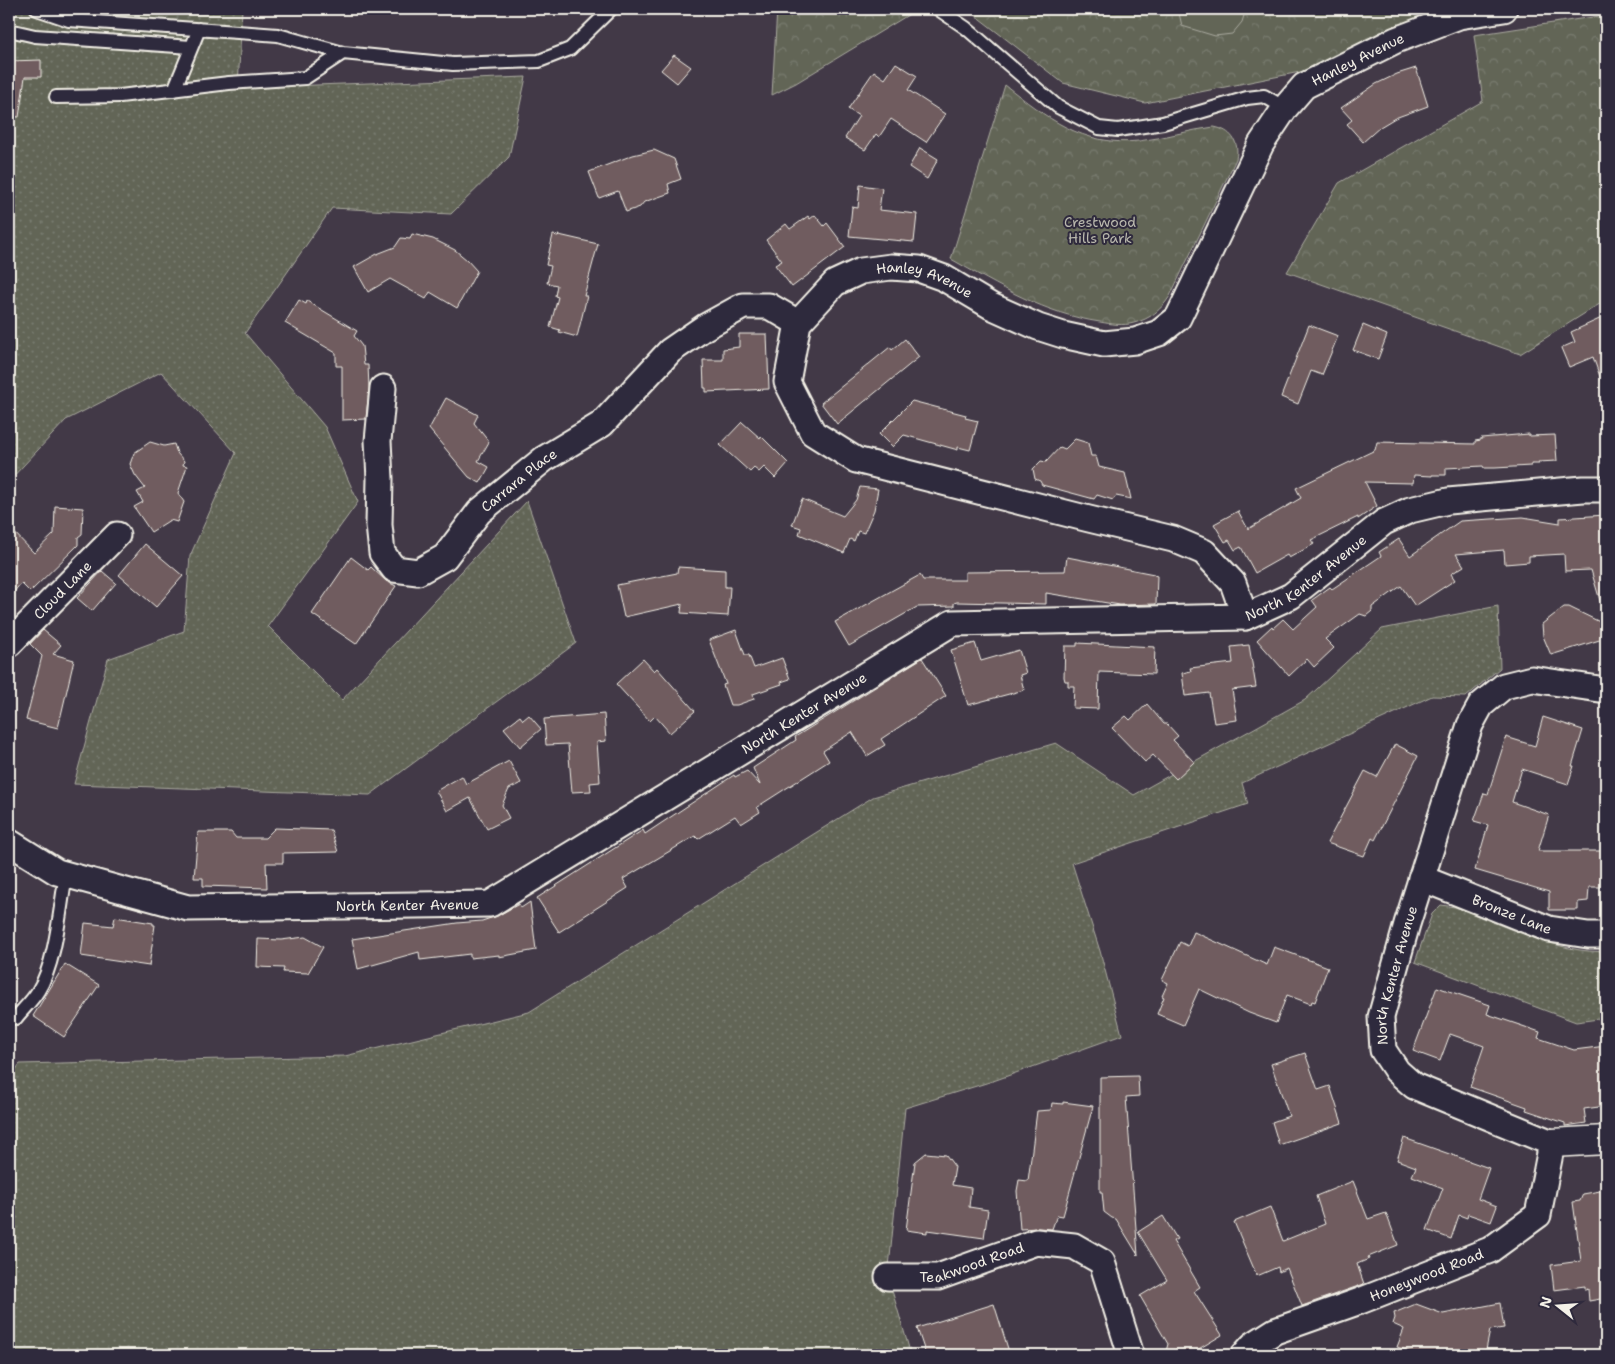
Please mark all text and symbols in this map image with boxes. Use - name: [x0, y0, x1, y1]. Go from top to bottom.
- street label: Hanley Avenue: [1308, 29, 1407, 90]
- park label: Crestwood Hills Park: [1064, 213, 1136, 247]
- street label: Hanley Avenue: [875, 258, 976, 302]
- street label: Carrara Place: [477, 444, 560, 516]
- street label: North Kenter Avenue: [1242, 530, 1370, 625]
- street label: Cloud Lane: [30, 557, 95, 623]
- street label: North Kenter Avenue: [738, 668, 870, 758]
- street label: Bronze Lane: [1470, 890, 1555, 938]
- street label: North Kenter Avenue: [336, 895, 479, 915]
- street label: North Kenter Avenue: [1372, 903, 1421, 1046]
- street label: Teakwood Road: [919, 1238, 1026, 1287]
- street label: Honeywood Road: [1367, 1244, 1486, 1305]
- north arrow: [1532, 1282, 1582, 1332]
- text: N: [1535, 1294, 1556, 1310]

